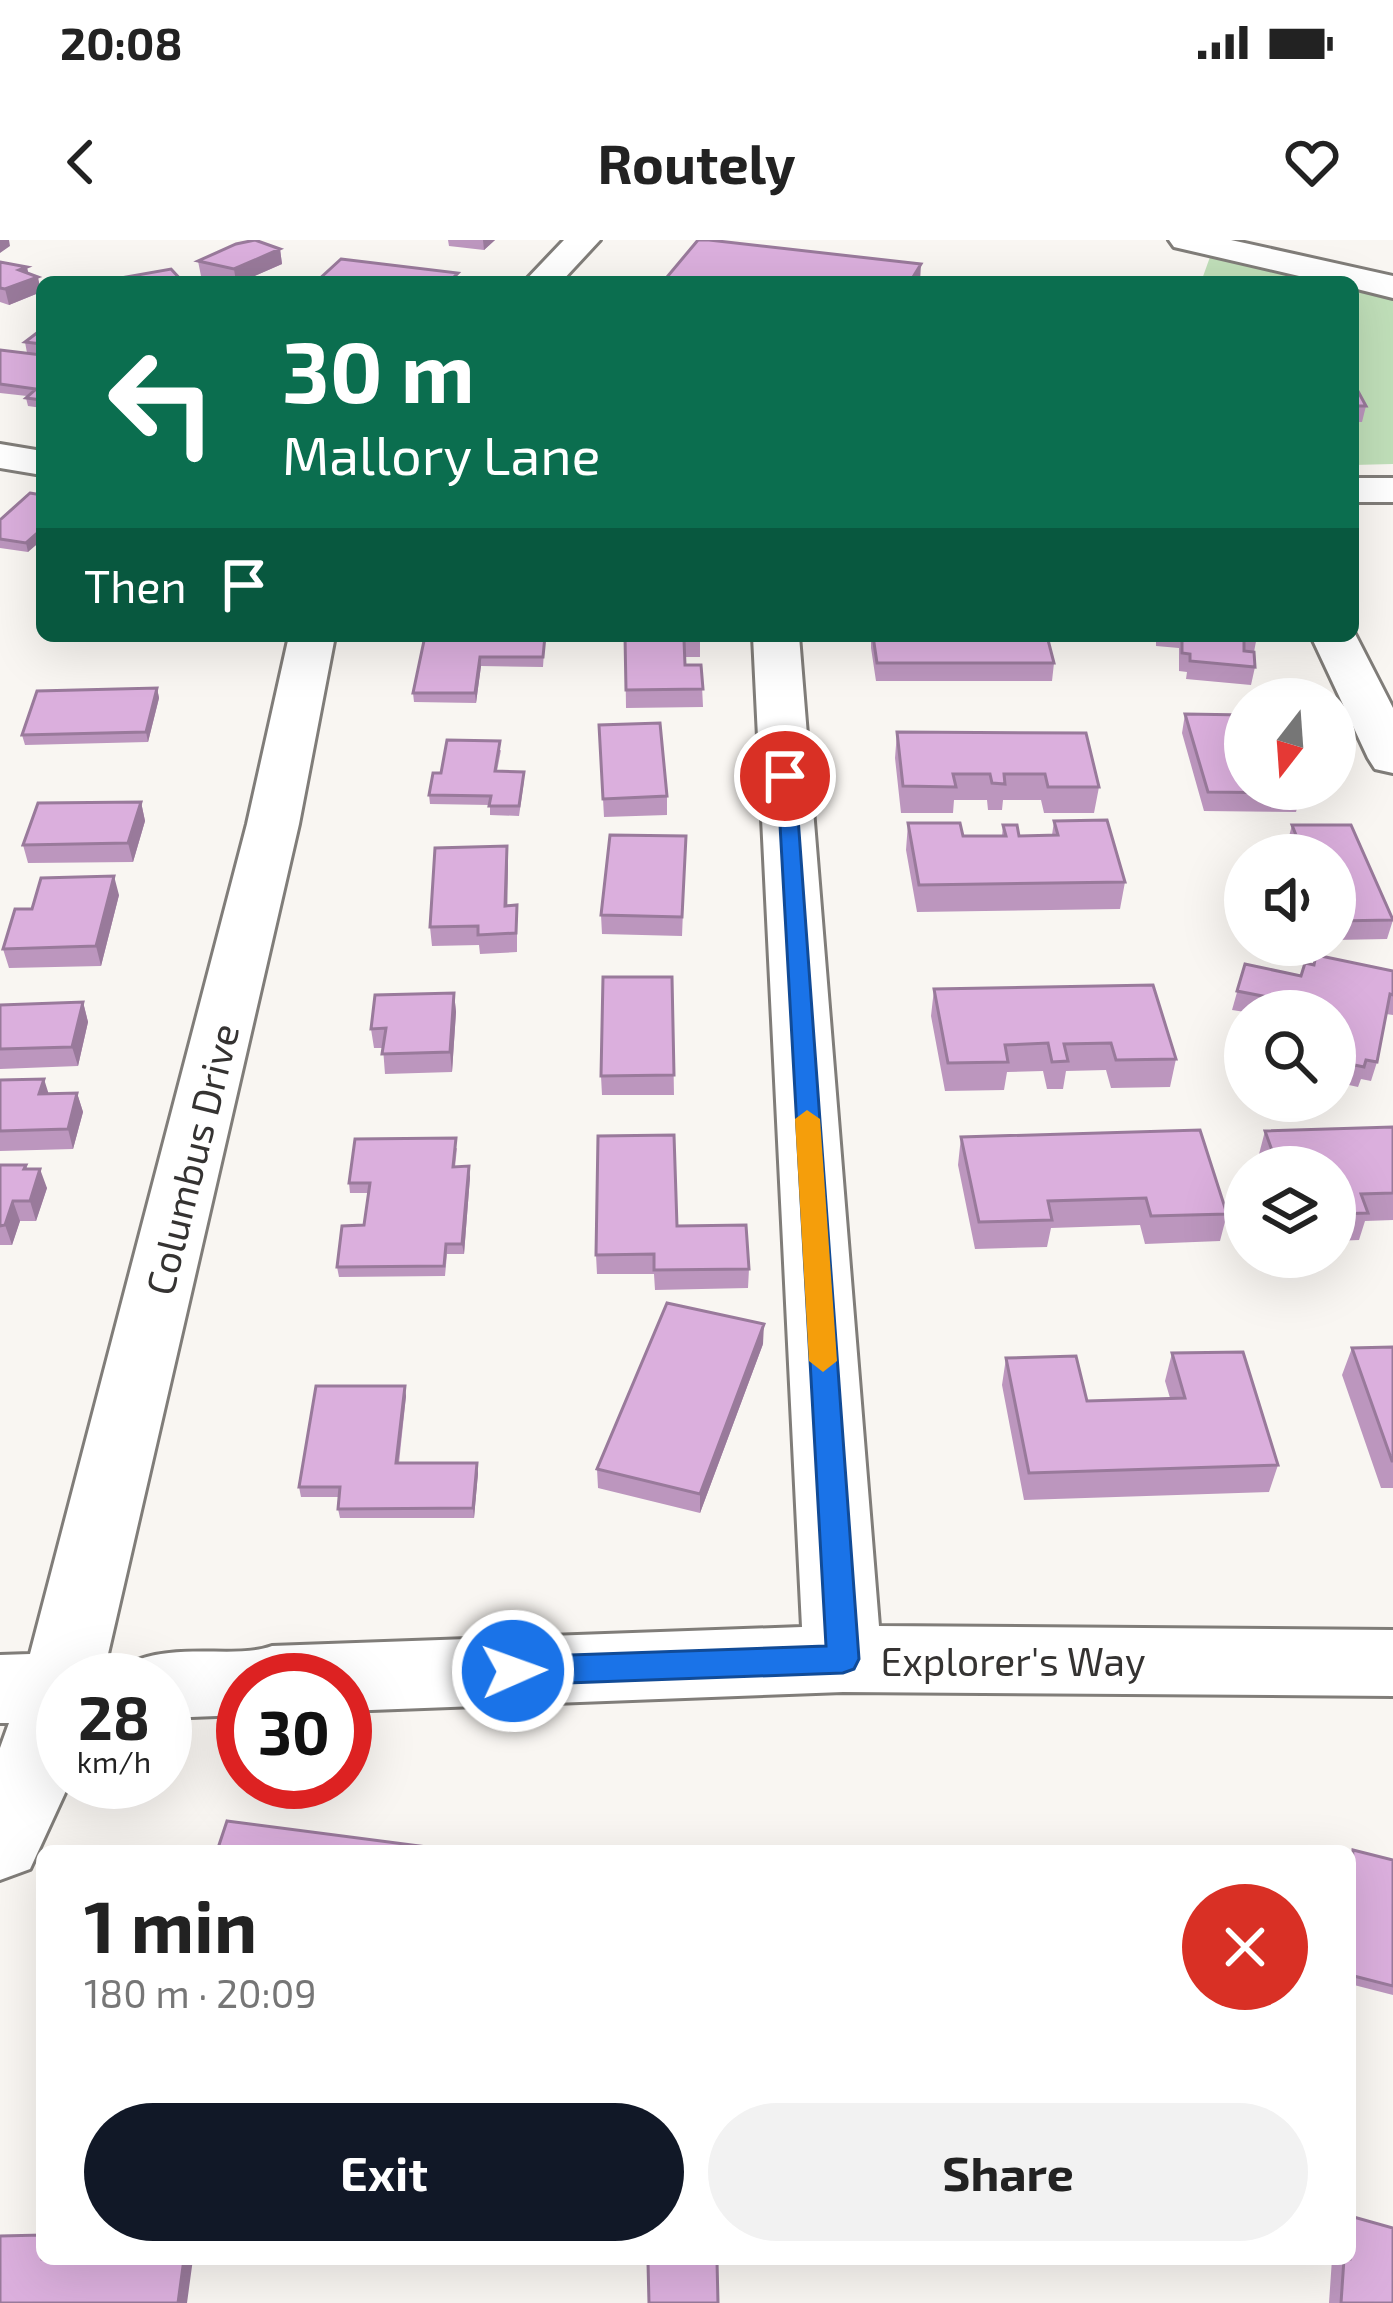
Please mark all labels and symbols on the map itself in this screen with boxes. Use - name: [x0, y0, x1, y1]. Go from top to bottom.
- north arrow: [1224, 678, 1356, 810]
- pin: [734, 725, 836, 827]
- street label: Columbus Drive: [135, 1018, 247, 1300]
- position arrow: [450, 1608, 576, 1734]
- street label: Explorer's Way: [880, 1637, 1146, 1684]
- speed limit sign: 30: [216, 1653, 372, 1809]

